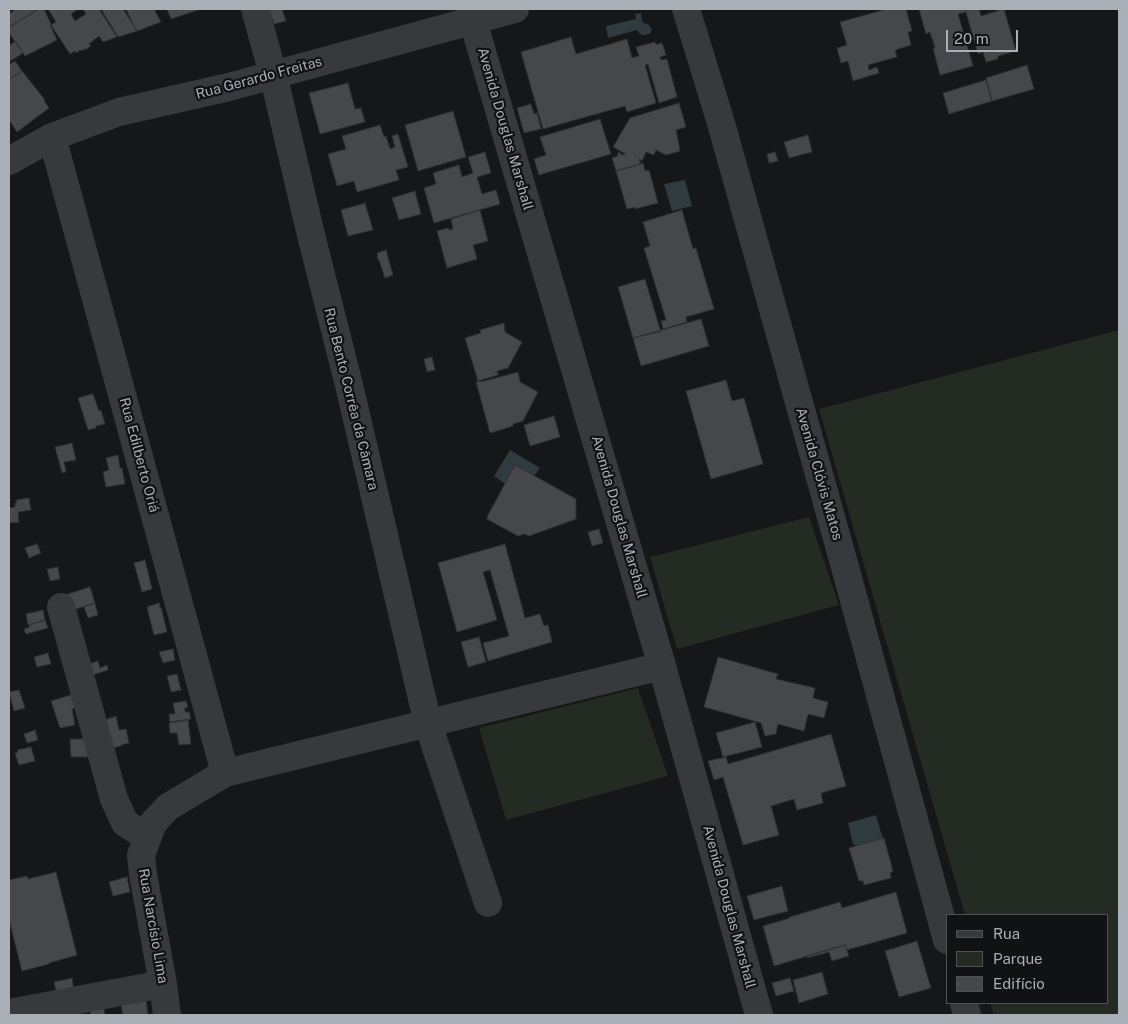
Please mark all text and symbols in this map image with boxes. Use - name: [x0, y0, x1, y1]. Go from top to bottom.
- scale bar: [948, 20, 1020, 52]
- text: 20 m: [954, 30, 989, 47]
- street label: Avenida Douglas Marshall: [474, 46, 536, 212]
- street label: Rua Gerardo Freitas: [194, 53, 324, 103]
- street label: Rua Bento Corrêa da Câmara: [320, 306, 382, 492]
- street label: Rua Edilberto Oriá: [116, 396, 162, 514]
- street label: Avenida Clóvis Matos: [792, 406, 846, 542]
- street label: Avenida Douglas Marshall: [588, 434, 650, 600]
- street label: Avenida Douglas Marshall: [699, 823, 759, 991]
- street label: Rua Narcísio Lima: [135, 867, 171, 985]
- legend: [946, 914, 1108, 1004]
- text: Rua: [993, 925, 1020, 942]
- text: Parque: [993, 950, 1043, 967]
- text: Edifício: [993, 975, 1045, 992]

